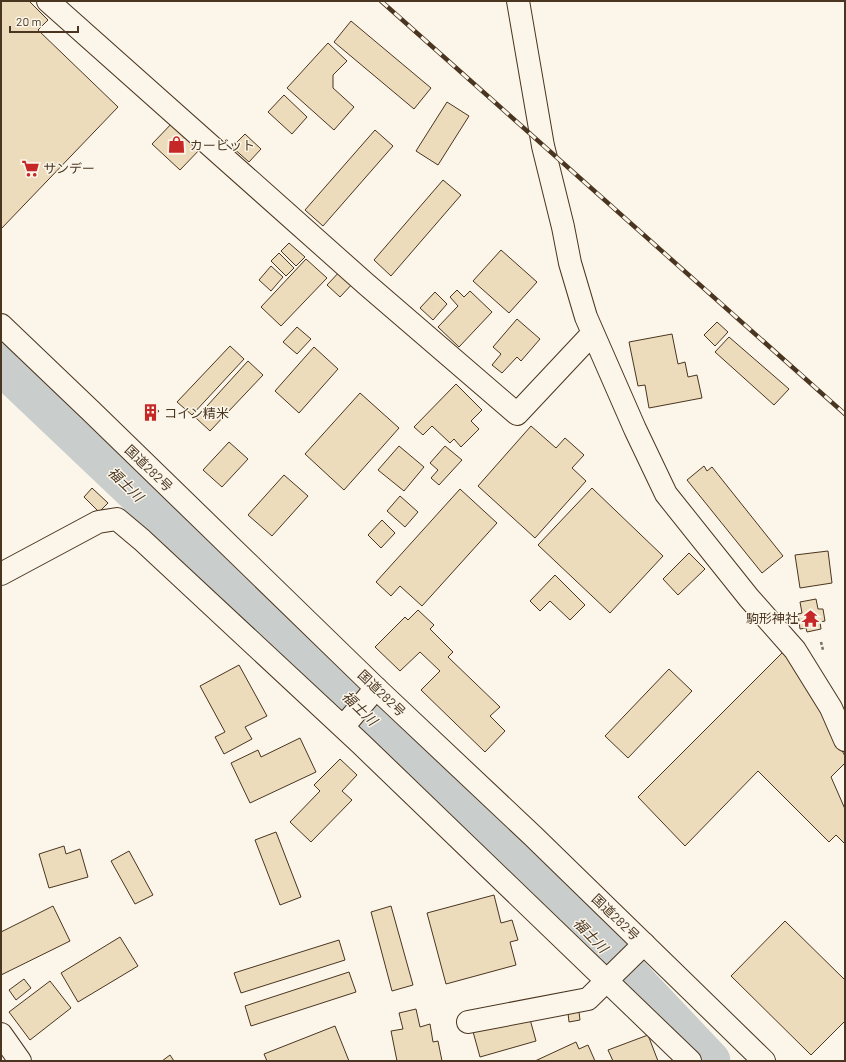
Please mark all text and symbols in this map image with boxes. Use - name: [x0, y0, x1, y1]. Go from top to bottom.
- scale bar: [10, 8, 78, 34]
- text: 20 m: [16, 14, 42, 28]
- shop icon: カービット: [167, 135, 187, 155]
- place label: カービット: [190, 137, 255, 153]
- supermarket icon: サンデー: [20, 158, 40, 178]
- place label: サンデー: [43, 160, 95, 176]
- building icon: コイン精米: [141, 403, 161, 423]
- place label: コイン精米: [164, 405, 229, 421]
- street label: 国道282号: [122, 442, 176, 494]
- water label: 福士川: [105, 463, 148, 506]
- temple icon: 駒形神社: [801, 608, 821, 628]
- place label: 駒形神社: [746, 610, 798, 626]
- street label: 国道282号: [355, 667, 409, 719]
- water label: 福士川: [339, 687, 382, 730]
- street label: 国道282号: [589, 891, 643, 943]
- water label: 福士川: [570, 914, 613, 957]

